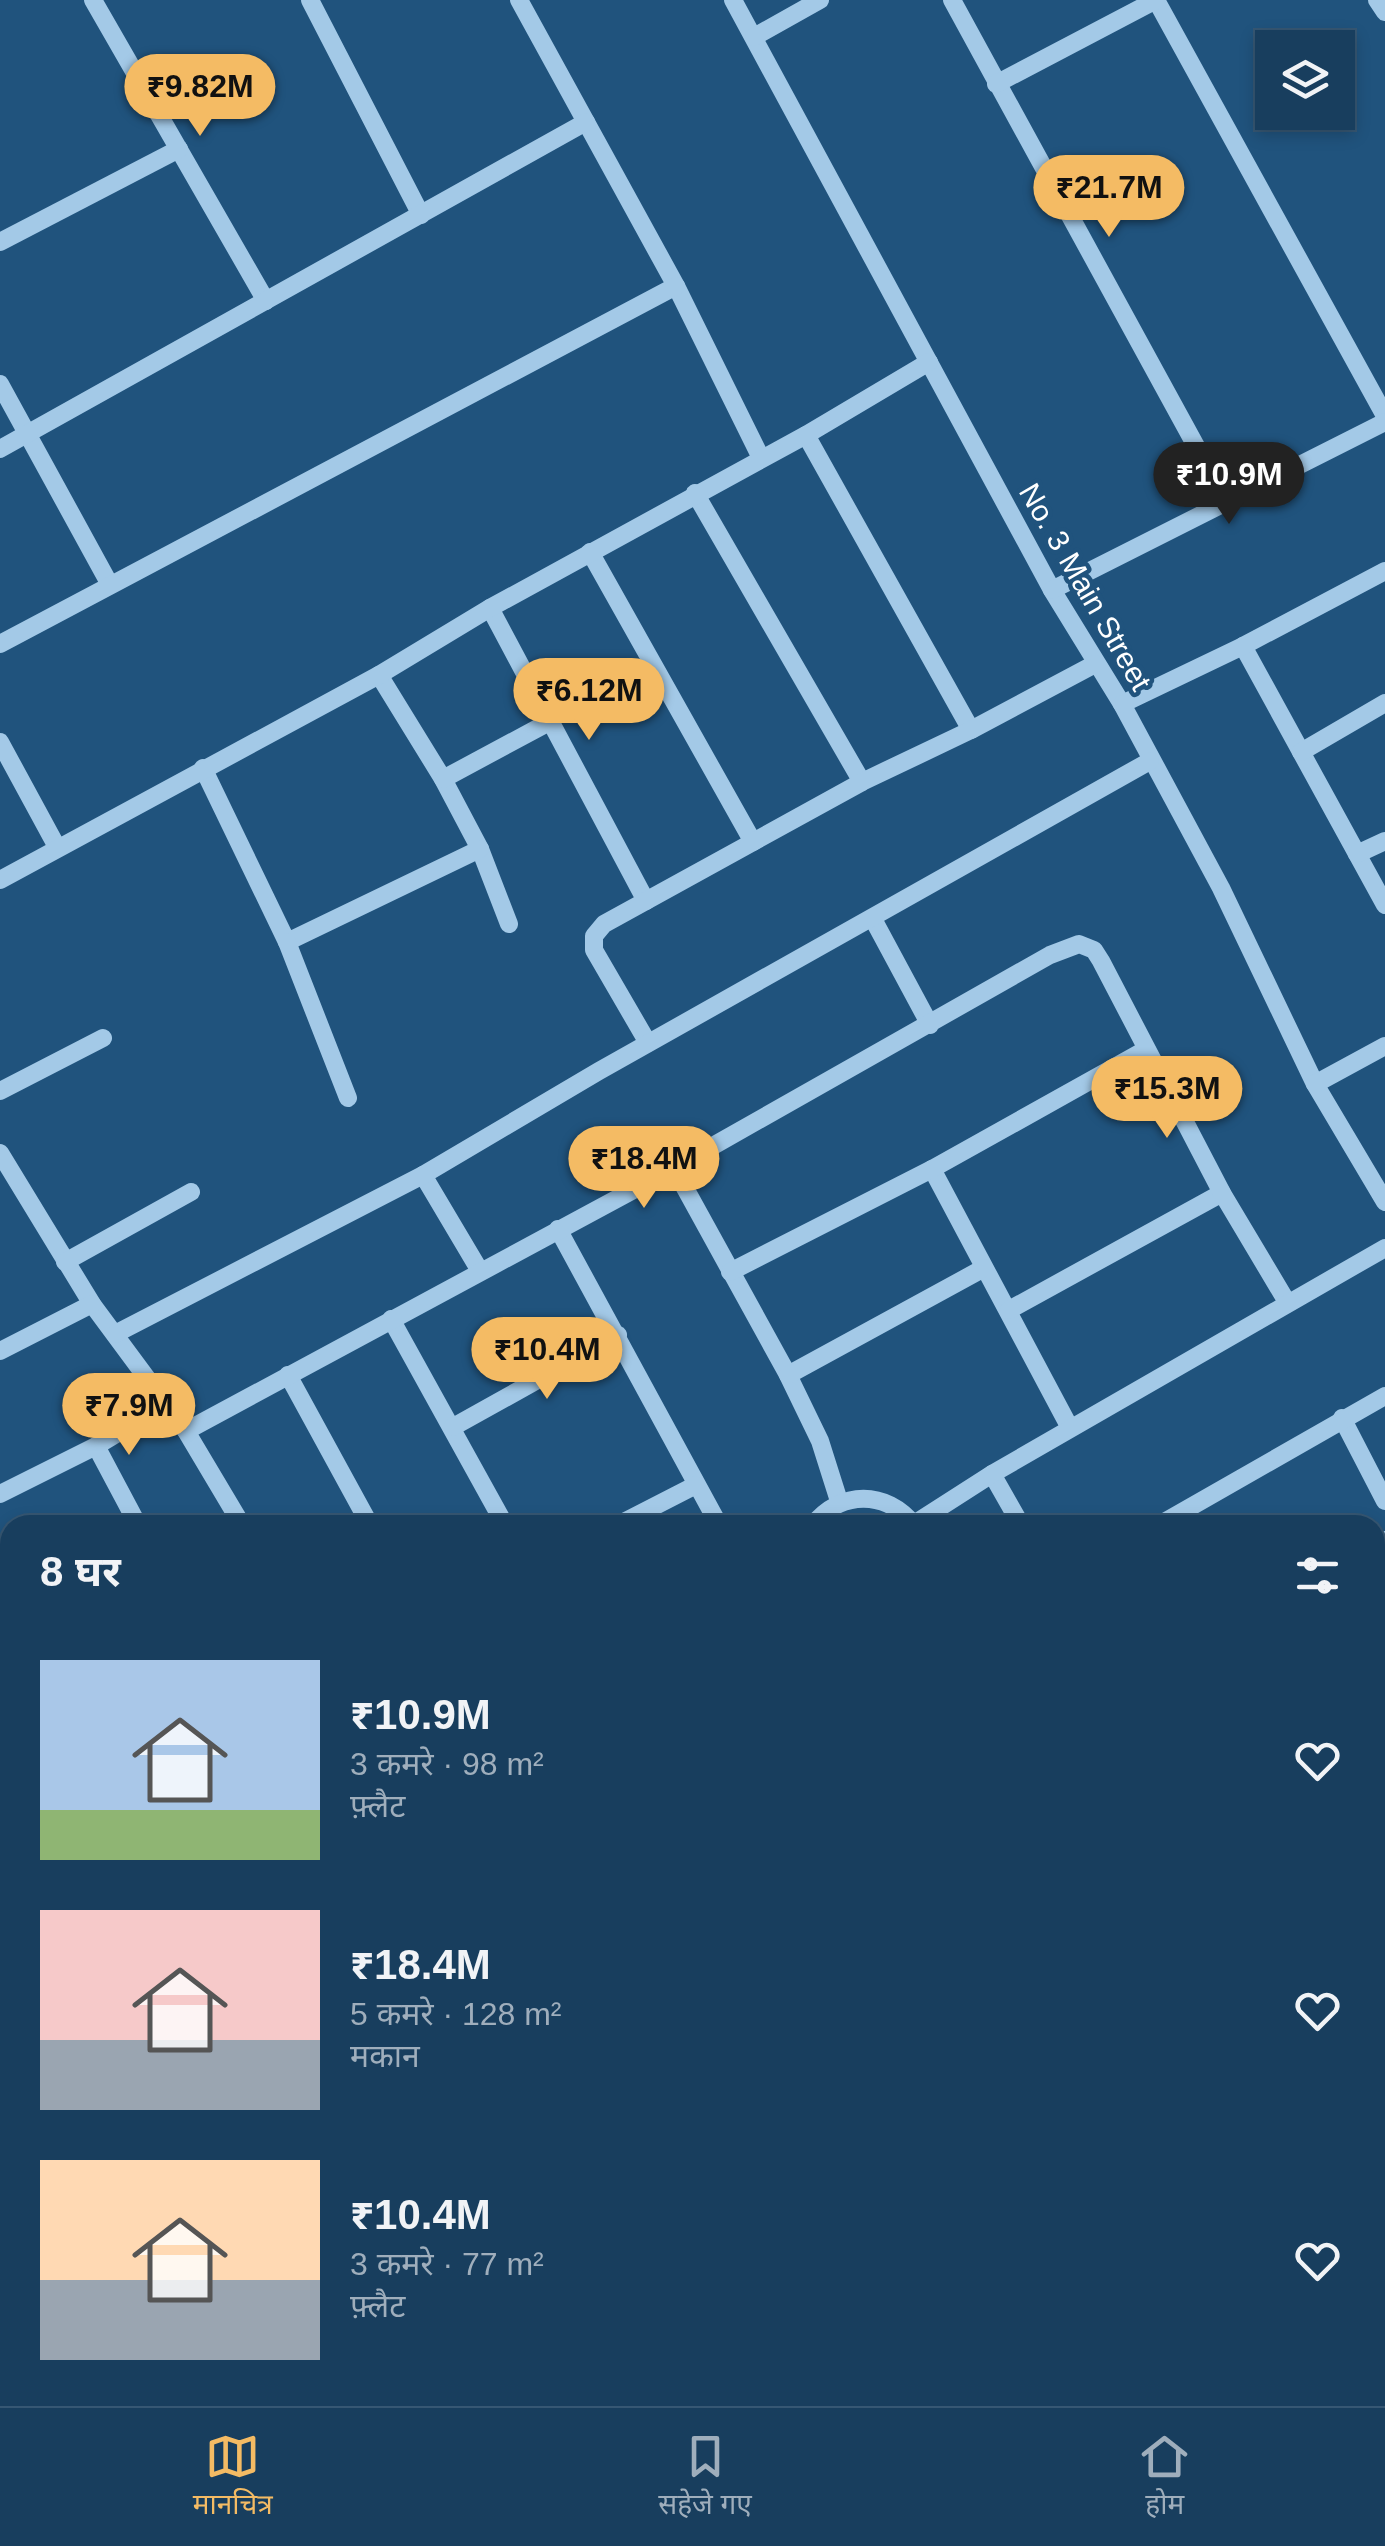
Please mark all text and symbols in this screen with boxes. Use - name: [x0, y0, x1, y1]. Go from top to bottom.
- map controls: [1255, 30, 1355, 130]
- button: layers: [1255, 30, 1355, 130]
- pin: ₹9.82M: [119, 54, 281, 139]
- text: ₹9.82M: [146, 68, 254, 104]
- pin: ₹21.7M: [1028, 155, 1190, 240]
- text: ₹21.7M: [1055, 169, 1163, 205]
- pin: ₹10.9M: [1148, 442, 1310, 527]
- text: ₹10.9M: [1175, 456, 1283, 492]
- street label: No. 3 Main Street: [1013, 477, 1158, 697]
- pin: ₹6.12M: [508, 658, 670, 743]
- text: ₹6.12M: [535, 672, 643, 708]
- pin: ₹15.3M: [1086, 1056, 1248, 1141]
- text: ₹15.3M: [1113, 1070, 1221, 1106]
- pin: ₹18.4M: [563, 1126, 725, 1211]
- text: ₹18.4M: [590, 1140, 698, 1176]
- pin: ₹10.4M: [466, 1317, 628, 1402]
- text: ₹10.4M: [493, 1331, 601, 1367]
- pin: ₹7.9M: [59, 1373, 199, 1458]
- text: ₹7.9M: [84, 1387, 174, 1423]
- text: 8 घर: [40, 1548, 121, 1595]
- icon: filters: [1290, 1548, 1345, 1603]
- text: ₹10.9M: [350, 1691, 491, 1738]
- icon: home: [120, 1700, 240, 1820]
- icon: heart: [1290, 1733, 1345, 1788]
- text: 3 कमरे · 98 m²: [350, 1746, 544, 1782]
- text: फ़्लैट: [350, 1788, 405, 1824]
- text: ₹18.4M: [350, 1941, 491, 1988]
- icon: home: [120, 1950, 240, 2070]
- icon: heart: [1290, 1983, 1345, 2038]
- text: 5 कमरे · 128 m²: [350, 1996, 562, 2032]
- text: मकान: [350, 2038, 420, 2074]
- text: ₹10.4M: [350, 2191, 491, 2238]
- icon: home: [120, 2200, 240, 2320]
- icon: heart: [1290, 2233, 1345, 2288]
- text: 3 कमरे · 77 m²: [350, 2246, 544, 2282]
- text: फ़्लैट: [350, 2288, 405, 2324]
- tab: मानचित्र: [193, 2429, 273, 2525]
- tab: सहेजे गए: [658, 2429, 752, 2525]
- tab: होम: [1137, 2429, 1192, 2525]

